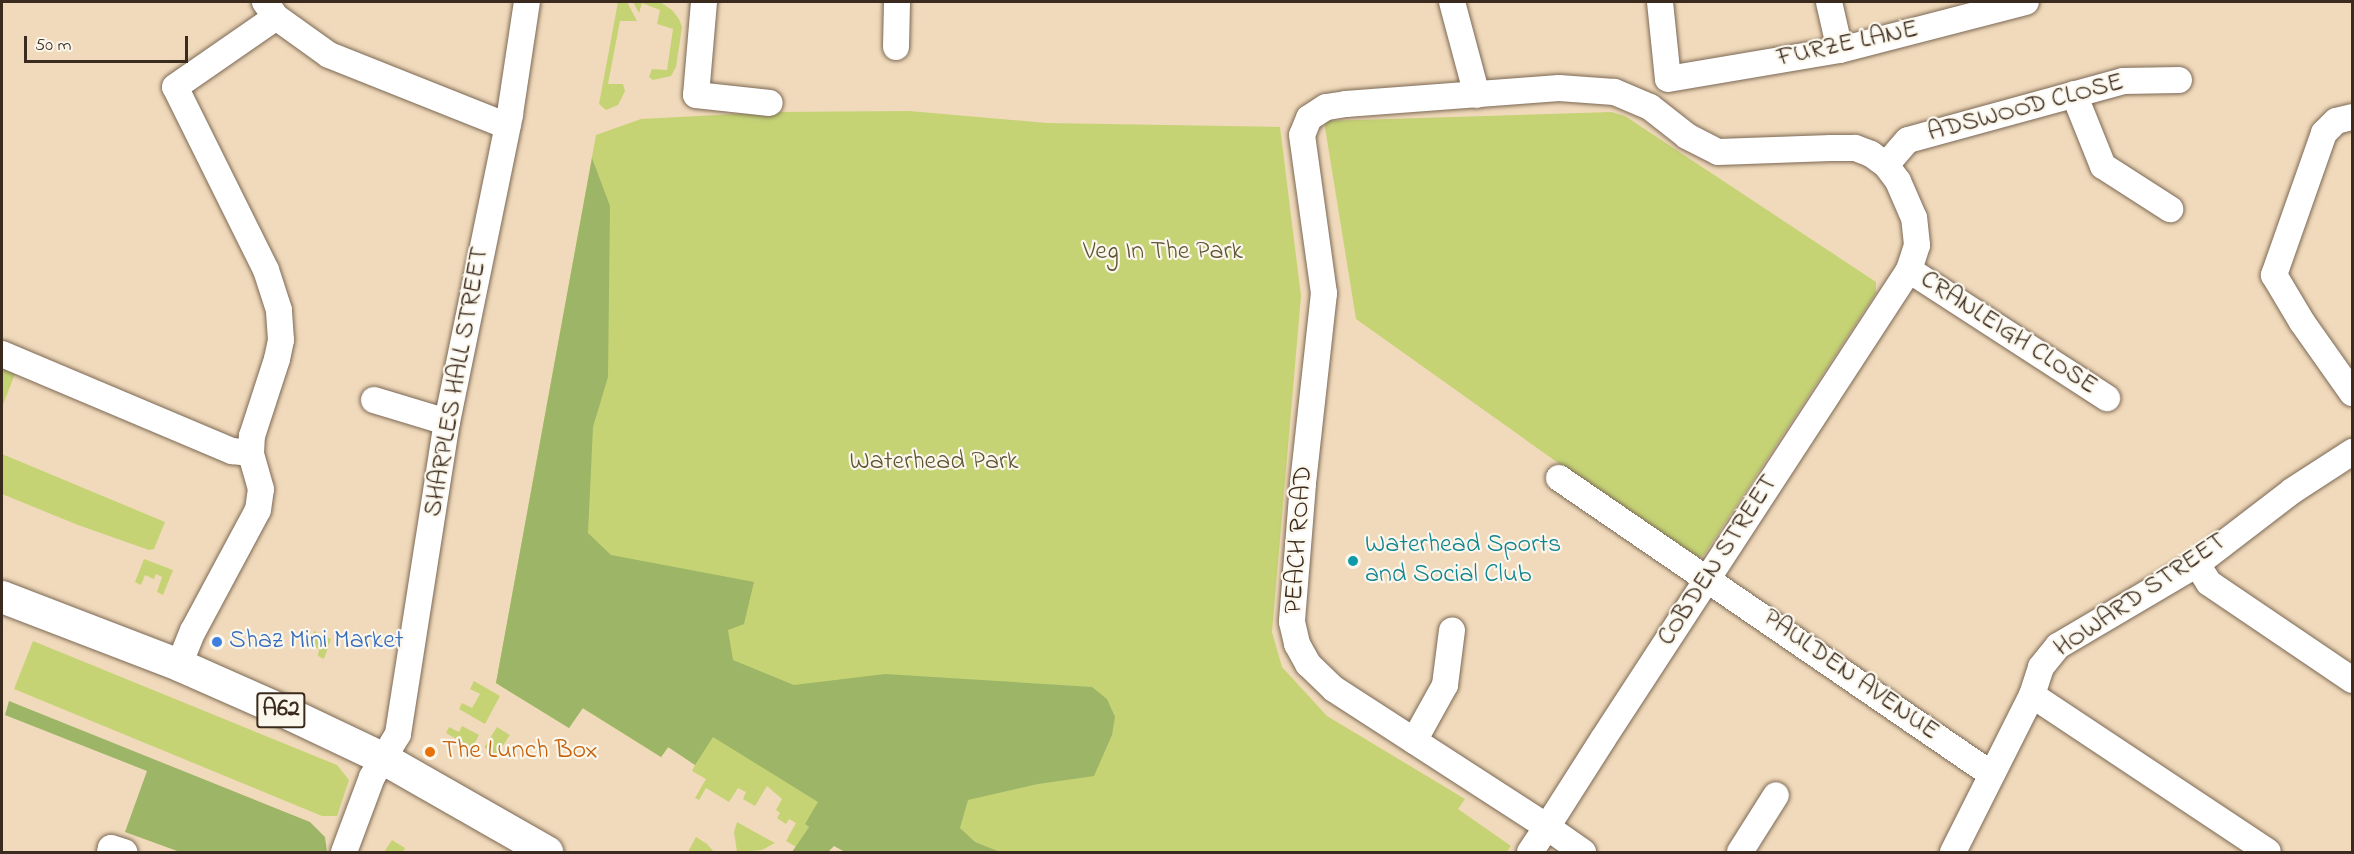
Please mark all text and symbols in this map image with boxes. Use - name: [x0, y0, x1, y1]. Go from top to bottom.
- street label: FURZE LANE: [1775, 15, 1921, 75]
- scale bar: [27, 24, 190, 62]
- text: 50 m: [35, 33, 72, 59]
- street label: ADSWOOD CLOSE: [1925, 68, 2127, 150]
- park label: Veg In The Park: [1083, 237, 1243, 269]
- street label: SHARPLES HALL STREET: [419, 245, 497, 519]
- street label: CRANLEIGH CLOSE: [1914, 265, 2102, 403]
- park label: Waterhead Park: [850, 447, 1018, 479]
- street label: PEACH ROAD: [1279, 465, 1321, 615]
- street label: COBDEN STREET: [1652, 470, 1786, 652]
- street label: HOWARD STREET: [2049, 527, 2233, 665]
- place label: Waterhead Sports and Social Club: [1365, 530, 1561, 592]
- marker: Waterhead Sports and Social Club: [1346, 554, 1360, 568]
- street label: PAULDEN AVENUE: [1756, 604, 1944, 748]
- place label: Shaz Mini Market: [229, 626, 404, 658]
- marker: Shaz Mini Market: [210, 635, 224, 649]
- road number: A62: [256, 689, 306, 731]
- place label: The Lunch Box: [442, 736, 598, 768]
- marker: The Lunch Box: [423, 745, 437, 759]

